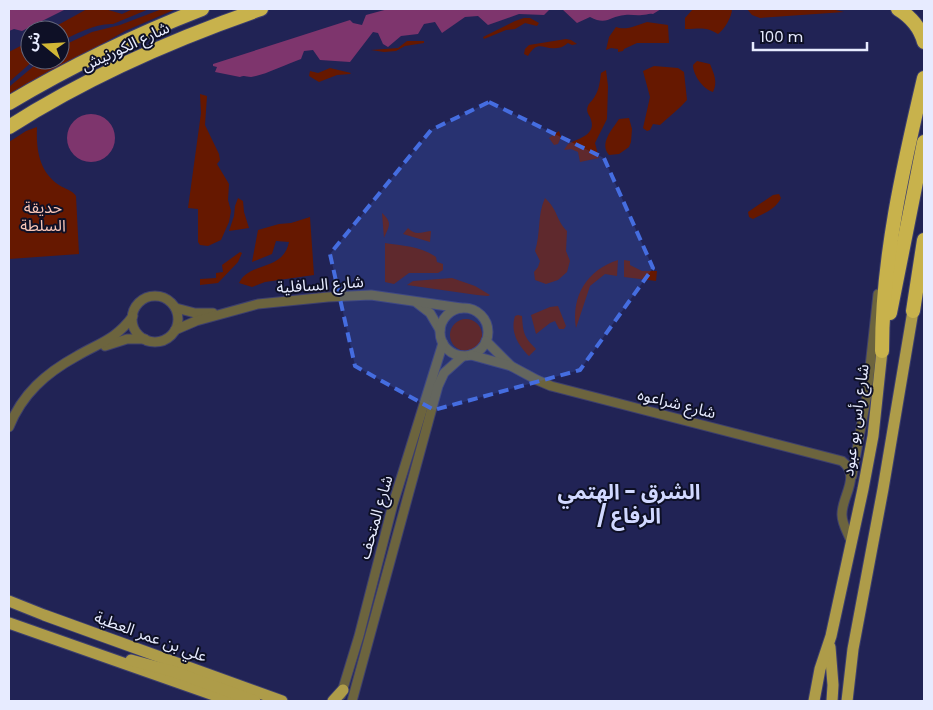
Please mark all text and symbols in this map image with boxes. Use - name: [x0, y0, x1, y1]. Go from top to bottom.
- street label: شارع الكورنيش: [77, 16, 174, 78]
- north arrow: [20, 20, 70, 70]
- scale bar: [753, 20, 867, 52]
- text: 100 m: [760, 26, 803, 47]
- text: ش: [20, 29, 45, 53]
- park label: حديقة السلطة: [20, 196, 66, 237]
- street label: شارع السافلية: [276, 270, 364, 300]
- street label: شارع رأس بو عبود: [836, 362, 876, 478]
- street label: شارع شراعوه: [635, 383, 718, 425]
- street label: شارع المتحف: [353, 472, 399, 562]
- district label: الشرق - الهتمي / الرفاع: [557, 477, 701, 531]
- street label: علي بن عمر العطية: [91, 605, 210, 668]

